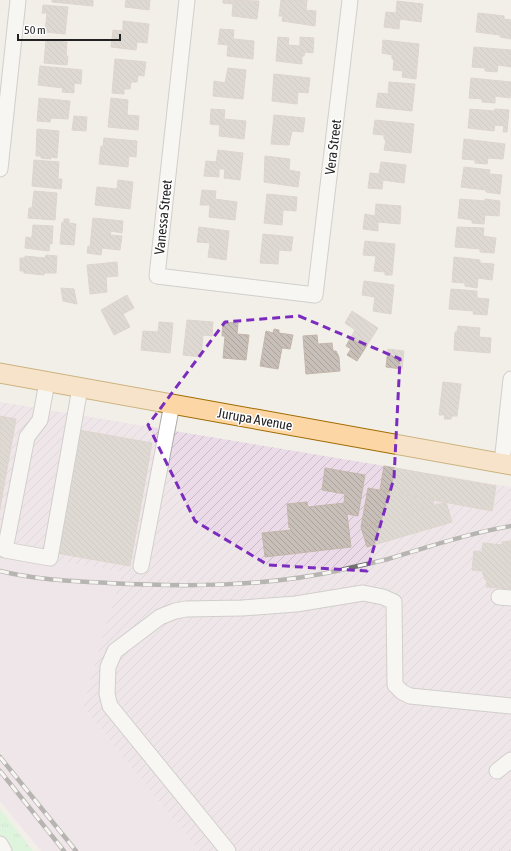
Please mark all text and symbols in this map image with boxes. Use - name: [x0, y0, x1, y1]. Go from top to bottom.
- scale bar: [18, 16, 120, 42]
- text: 50 m: [24, 23, 46, 37]
- street label: Vera Street: [322, 118, 344, 176]
- street label: Vanessa Street: [151, 179, 175, 255]
- street label: Jurupa Avenue: [216, 405, 294, 433]

